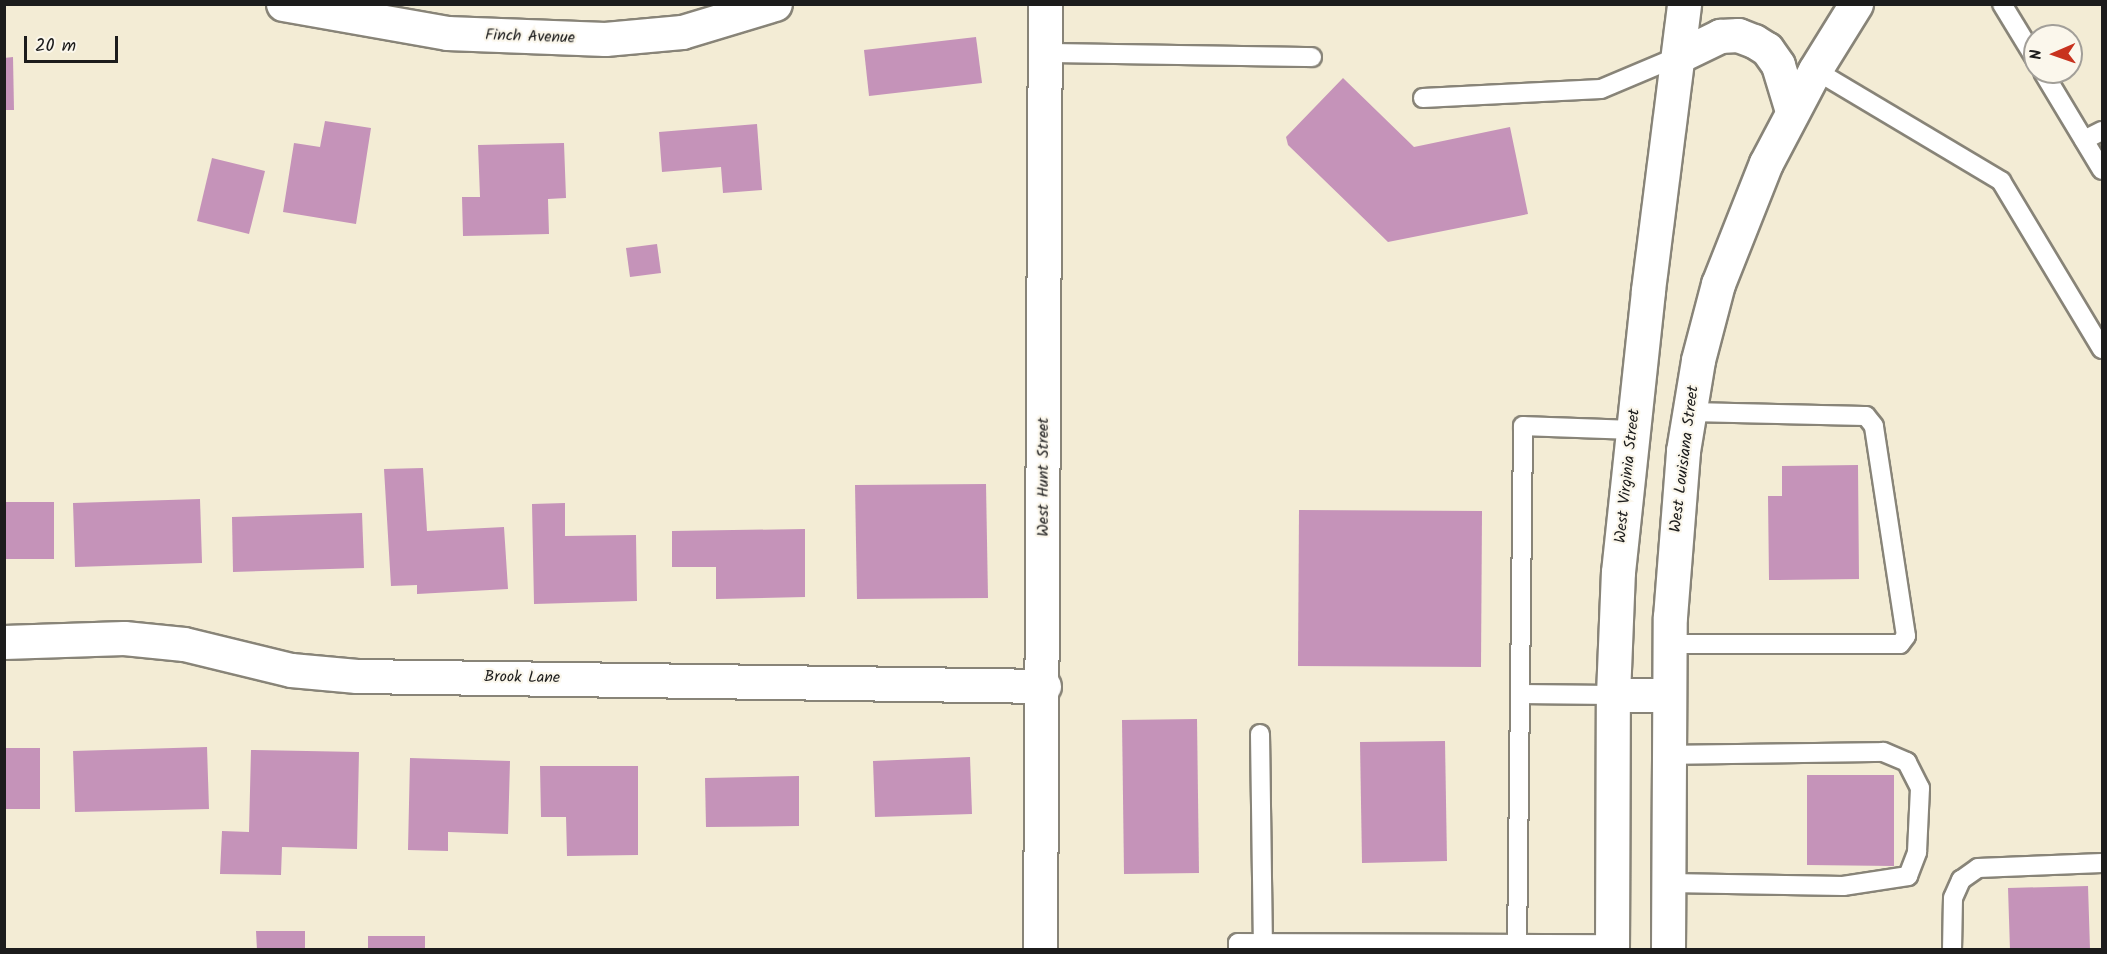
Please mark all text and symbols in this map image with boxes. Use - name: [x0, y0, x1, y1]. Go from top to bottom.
- scale bar: [27, 24, 122, 62]
- north arrow: [2023, 24, 2083, 84]
- street label: Finch Avenue: [485, 26, 575, 48]
- text: 20 m: [35, 32, 76, 61]
- text: N: [2024, 49, 2049, 60]
- street label: West Louisiana Street: [1666, 384, 1704, 534]
- street label: West Virginia Street: [1611, 408, 1645, 544]
- street label: West Hunt Street: [1034, 417, 1054, 537]
- street label: Brook Lane: [484, 668, 560, 688]

